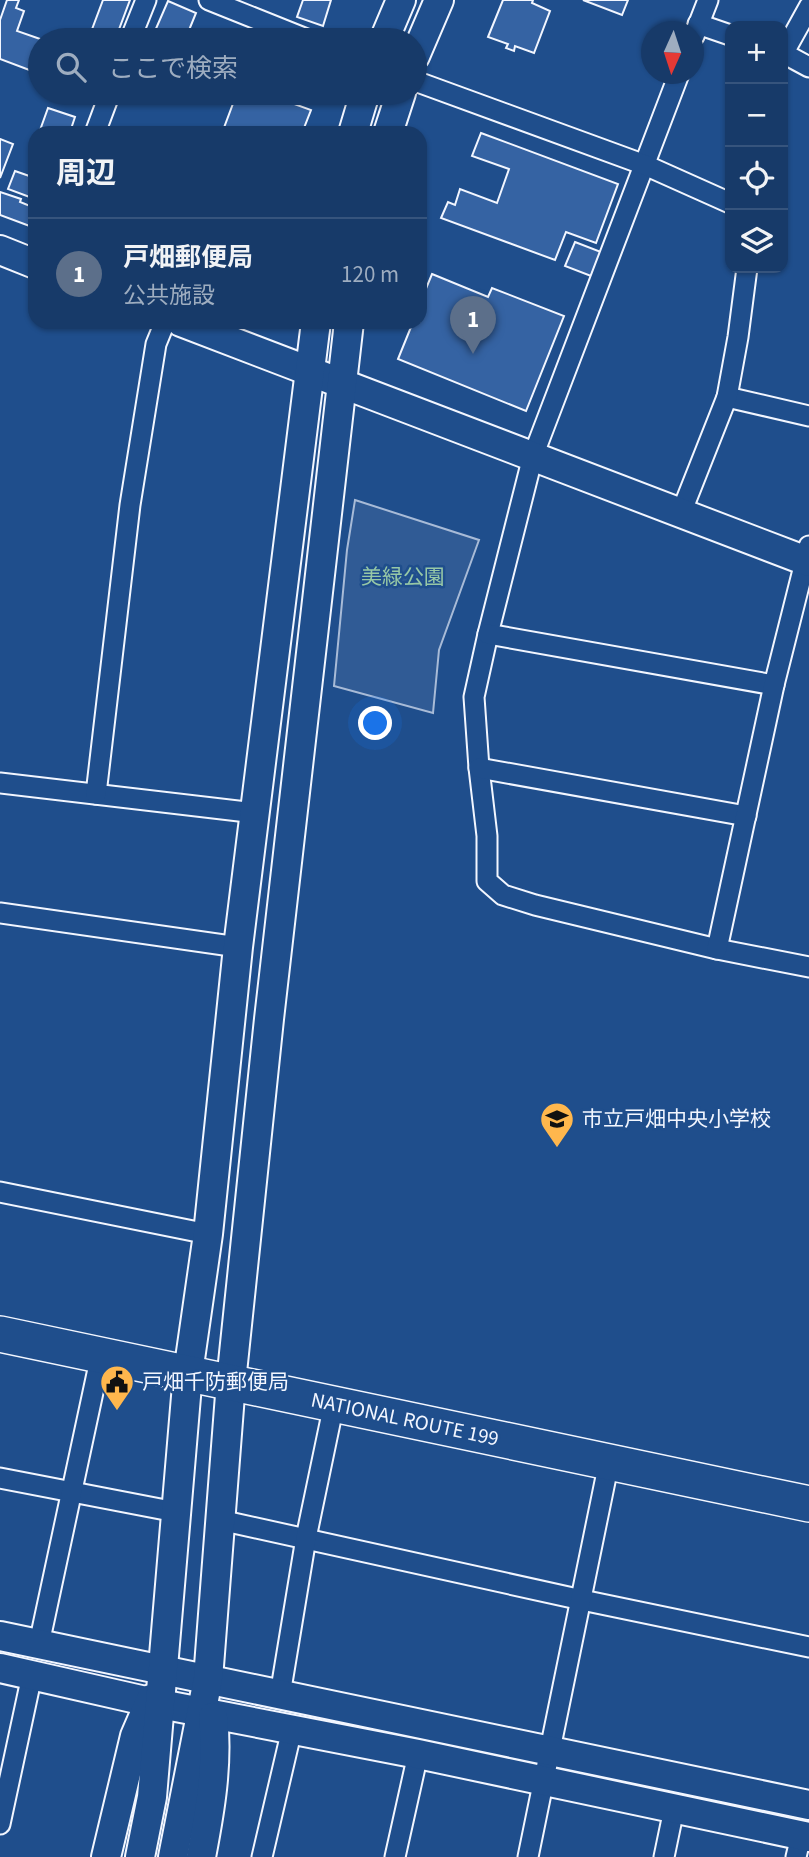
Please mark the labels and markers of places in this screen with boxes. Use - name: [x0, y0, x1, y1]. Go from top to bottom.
- pin: 1: [450, 296, 496, 354]
- school or university icon: 市立戸畑中央小学校: [538, 1100, 576, 1149]
- place label: 市立戸畑中央小学校: [582, 1104, 771, 1134]
- public building icon: 戸畑千防郵便局: [98, 1363, 136, 1412]
- place label: 戸畑千防郵便局: [142, 1367, 289, 1397]

